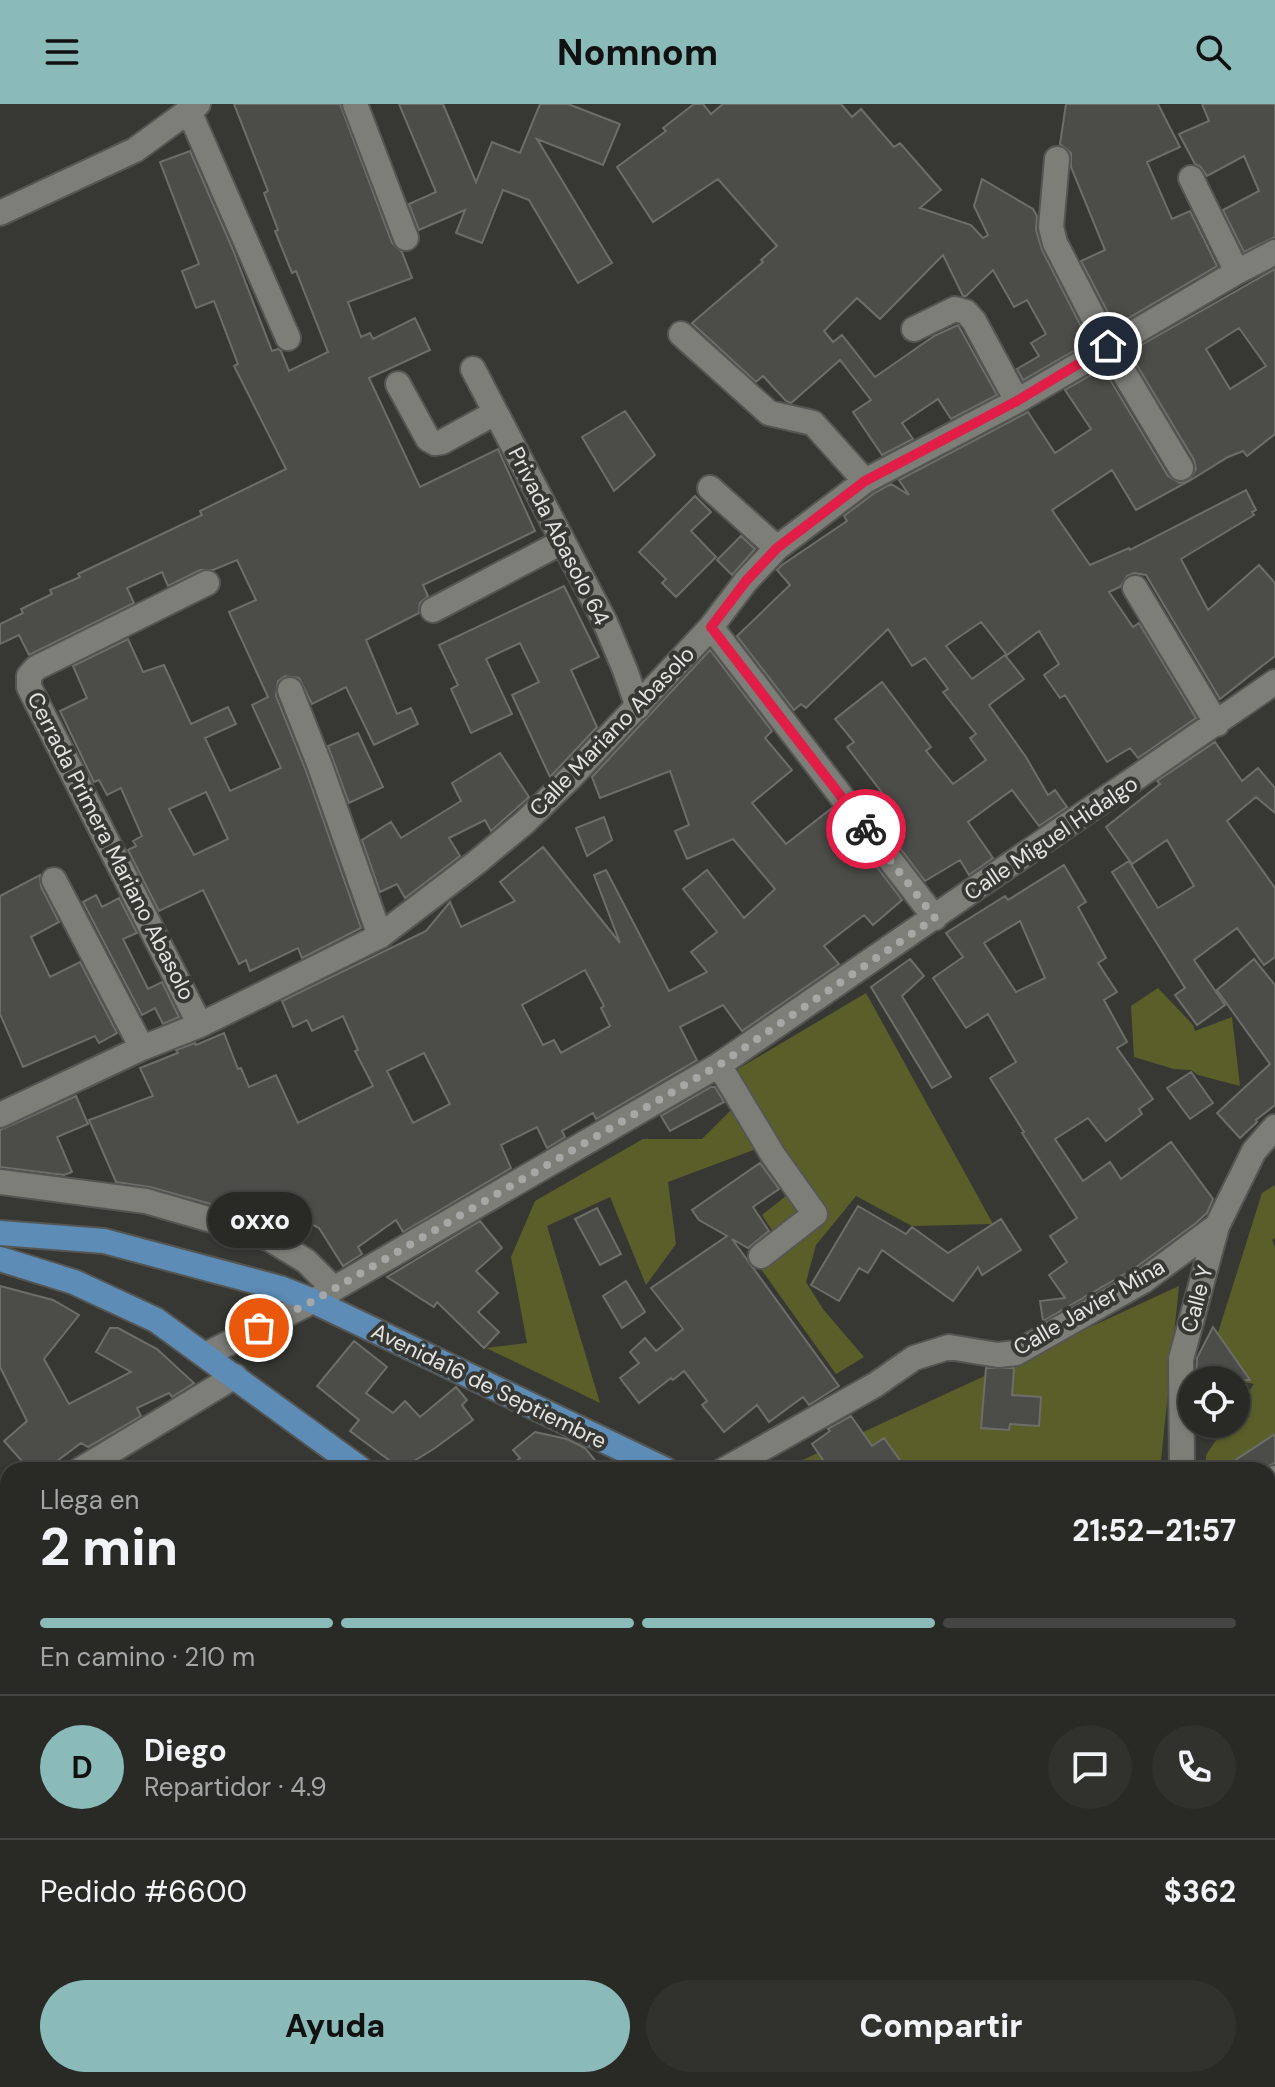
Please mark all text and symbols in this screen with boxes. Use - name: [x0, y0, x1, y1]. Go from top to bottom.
- text: Nomnom: [557, 29, 718, 76]
- icon: menu: [40, 30, 84, 74]
- icon: search: [1191, 30, 1235, 74]
- pin: [1074, 312, 1142, 380]
- icon: home: [1086, 324, 1130, 368]
- street label: Privada Abasolo 64: [502, 442, 616, 630]
- street label: Calle Mariano Abasolo: [523, 640, 701, 822]
- street label: Cerrada Primera Mariano Abasolo: [20, 687, 202, 1005]
- street label: Calle Miguel Hidalgo: [958, 769, 1144, 907]
- courier: [826, 789, 906, 869]
- icon: bike: [844, 807, 888, 851]
- callout: oxxo: [207, 1192, 311, 1248]
- text: oxxo: [230, 1203, 290, 1237]
- street label: Calle Javier Mina: [1008, 1252, 1170, 1362]
- street label: Calle Y: [1174, 1262, 1220, 1336]
- pin: [225, 1294, 293, 1362]
- icon: bag: [237, 1306, 281, 1350]
- street label: Avenida16 de Septiembre: [367, 1316, 611, 1456]
- map controls: [1178, 1366, 1250, 1438]
- button: locate: [1178, 1366, 1250, 1438]
- text: Llega en: [40, 1483, 139, 1517]
- text: 21:52–21:57: [1072, 1511, 1236, 1550]
- text: 2 min: [40, 1513, 178, 1581]
- text: En camino · 210 m: [40, 1640, 255, 1674]
- button: chat: [1048, 1725, 1132, 1809]
- button: phone: [1152, 1725, 1236, 1809]
- text: Diego: [144, 1731, 227, 1770]
- text: D: [71, 1748, 93, 1787]
- text: Repartidor · 4.9: [144, 1770, 327, 1804]
- text: Pedido #6600: [40, 1872, 247, 1911]
- text: $362: [1164, 1872, 1236, 1911]
- button: Ayuda: [40, 1980, 630, 2072]
- button: Compartir: [646, 1980, 1236, 2072]

